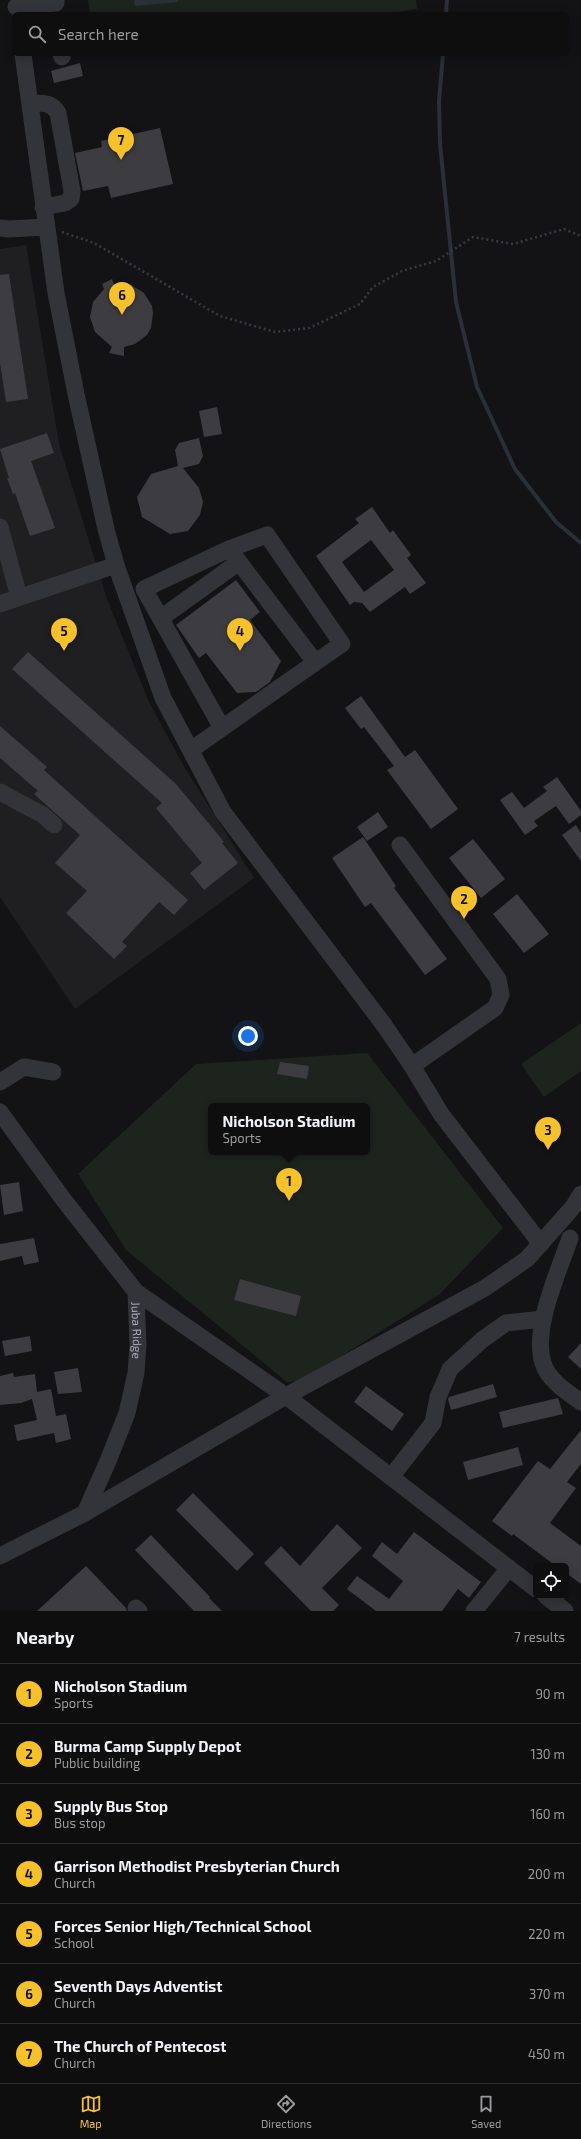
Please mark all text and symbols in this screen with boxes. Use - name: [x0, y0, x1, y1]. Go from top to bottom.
- search box: [12, 12, 569, 56]
- icon: search: [26, 23, 48, 45]
- text: Search here: [58, 25, 139, 43]
- pin: 7: [108, 127, 134, 160]
- pin: 6: [109, 282, 135, 315]
- pin: 5: [51, 618, 77, 651]
- pin: 4: [227, 618, 253, 651]
- pin: 2: [451, 886, 477, 919]
- your location: [238, 1026, 258, 1046]
- popup: [208, 1103, 370, 1155]
- text: Nicholson Stadium: [222, 1112, 356, 1130]
- pin: 3: [535, 1117, 561, 1150]
- text: Sports: [222, 1130, 261, 1146]
- pin: 1: [276, 1168, 302, 1201]
- street label: Juba Ridge: [129, 1301, 145, 1360]
- map controls: [533, 1563, 569, 1599]
- button: locate: [533, 1563, 569, 1599]
- text: Nearby: [16, 1627, 74, 1647]
- text: 7 results: [514, 1629, 565, 1645]
- text: Nicholson Stadium: [54, 1677, 187, 1695]
- text: 1: [26, 1686, 32, 1702]
- text: 90 m: [535, 1686, 565, 1702]
- text: Sports: [54, 1695, 93, 1711]
- text: Burma Camp Supply Depot: [54, 1737, 241, 1755]
- text: 2: [25, 1746, 33, 1762]
- text: 130 m: [530, 1746, 565, 1762]
- text: Public building: [54, 1755, 140, 1771]
- text: Supply Bus Stop: [54, 1797, 168, 1815]
- text: 3: [25, 1806, 33, 1822]
- text: 160 m: [530, 1806, 565, 1822]
- text: Bus stop: [54, 1815, 105, 1831]
- text: Garrison Methodist Presbyterian Church: [54, 1857, 340, 1875]
- text: 4: [25, 1866, 33, 1882]
- text: 200 m: [528, 1866, 565, 1882]
- text: Church: [54, 1875, 95, 1891]
- text: Forces Senior High/Technical School: [54, 1917, 311, 1935]
- text: 5: [25, 1926, 33, 1942]
- text: 220 m: [528, 1926, 565, 1942]
- text: School: [54, 1935, 94, 1951]
- text: Seventh Days Adventist: [54, 1977, 222, 1995]
- text: 6: [25, 1986, 33, 2002]
- text: 370 m: [529, 1986, 565, 2002]
- text: Church: [54, 1995, 95, 2011]
- text: The Church of Pentecost: [54, 2037, 226, 2055]
- text: 7: [26, 2046, 32, 2062]
- text: 450 m: [528, 2046, 565, 2062]
- text: Church: [54, 2055, 95, 2071]
- tab: Map: [80, 2093, 102, 2130]
- tab: Directions: [261, 2093, 312, 2130]
- tab: Saved: [471, 2093, 501, 2130]

